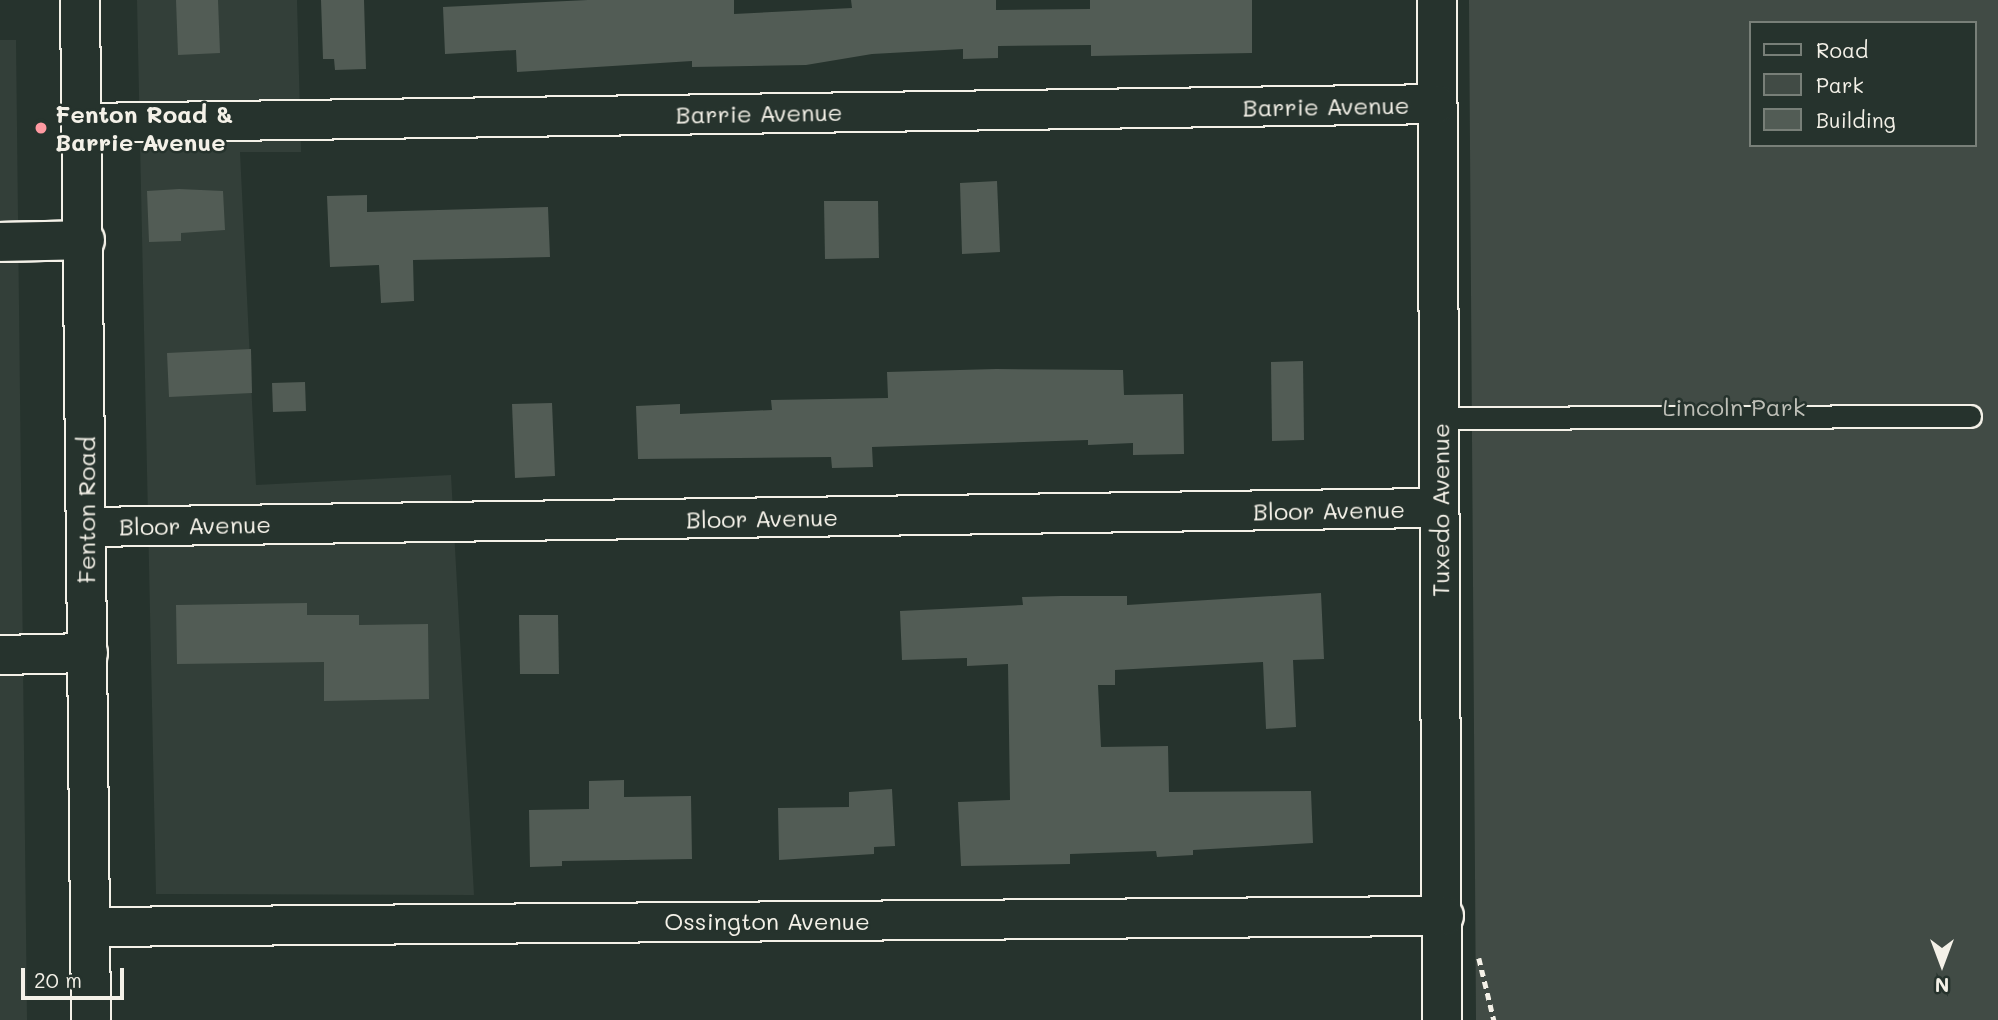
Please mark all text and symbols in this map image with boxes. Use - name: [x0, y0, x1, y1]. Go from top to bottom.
- legend: [1750, 21, 1977, 147]
- text: Road: [1816, 36, 1868, 63]
- text: Park: [1816, 71, 1864, 98]
- street label: Barrie Avenue: [1242, 90, 1410, 122]
- street label: Barrie Avenue: [675, 97, 843, 129]
- place label: Fenton Road & Barrie Avenue: [55, 100, 234, 156]
- text: Building: [1816, 106, 1896, 133]
- marker: Fenton Road & Barrie Avenue: [33, 120, 49, 136]
- park label: Lincoln Park: [1662, 393, 1806, 421]
- street label: Tuxedo Avenue: [1426, 423, 1454, 597]
- street label: Fenton Road: [72, 436, 100, 584]
- street label: Bloor Avenue: [1253, 494, 1405, 526]
- street label: Bloor Avenue: [686, 502, 838, 534]
- street label: Bloor Avenue: [119, 509, 271, 541]
- street label: Ossington Avenue: [664, 907, 870, 935]
- north arrow: [1907, 929, 1977, 999]
- scale bar: [24, 954, 128, 998]
- text: 20 m: [34, 966, 82, 993]
- text: N: [1935, 973, 1949, 998]

